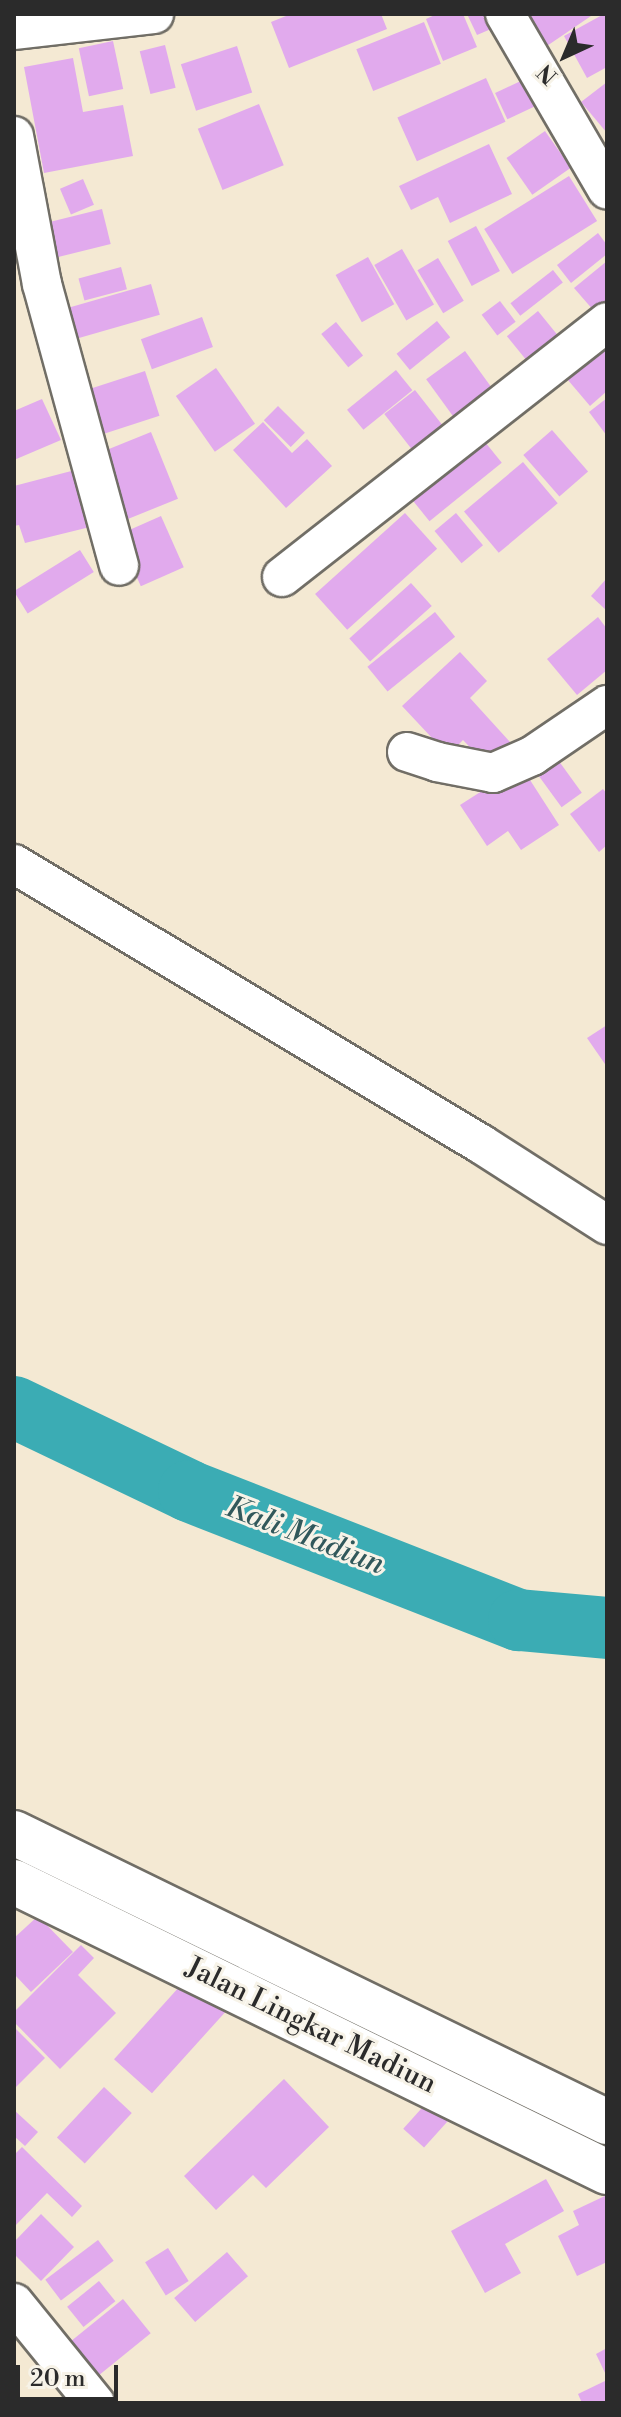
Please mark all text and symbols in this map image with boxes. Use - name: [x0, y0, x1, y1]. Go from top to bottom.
- north arrow: [525, 16, 605, 96]
- text: N: [532, 58, 564, 89]
- water label: Kali Madiun: [221, 1489, 389, 1583]
- street label: Jalan Lingkar Madiun: [180, 1951, 442, 2101]
- scale bar: [20, 2349, 122, 2399]
- text: 20 m: [30, 2364, 86, 2394]

